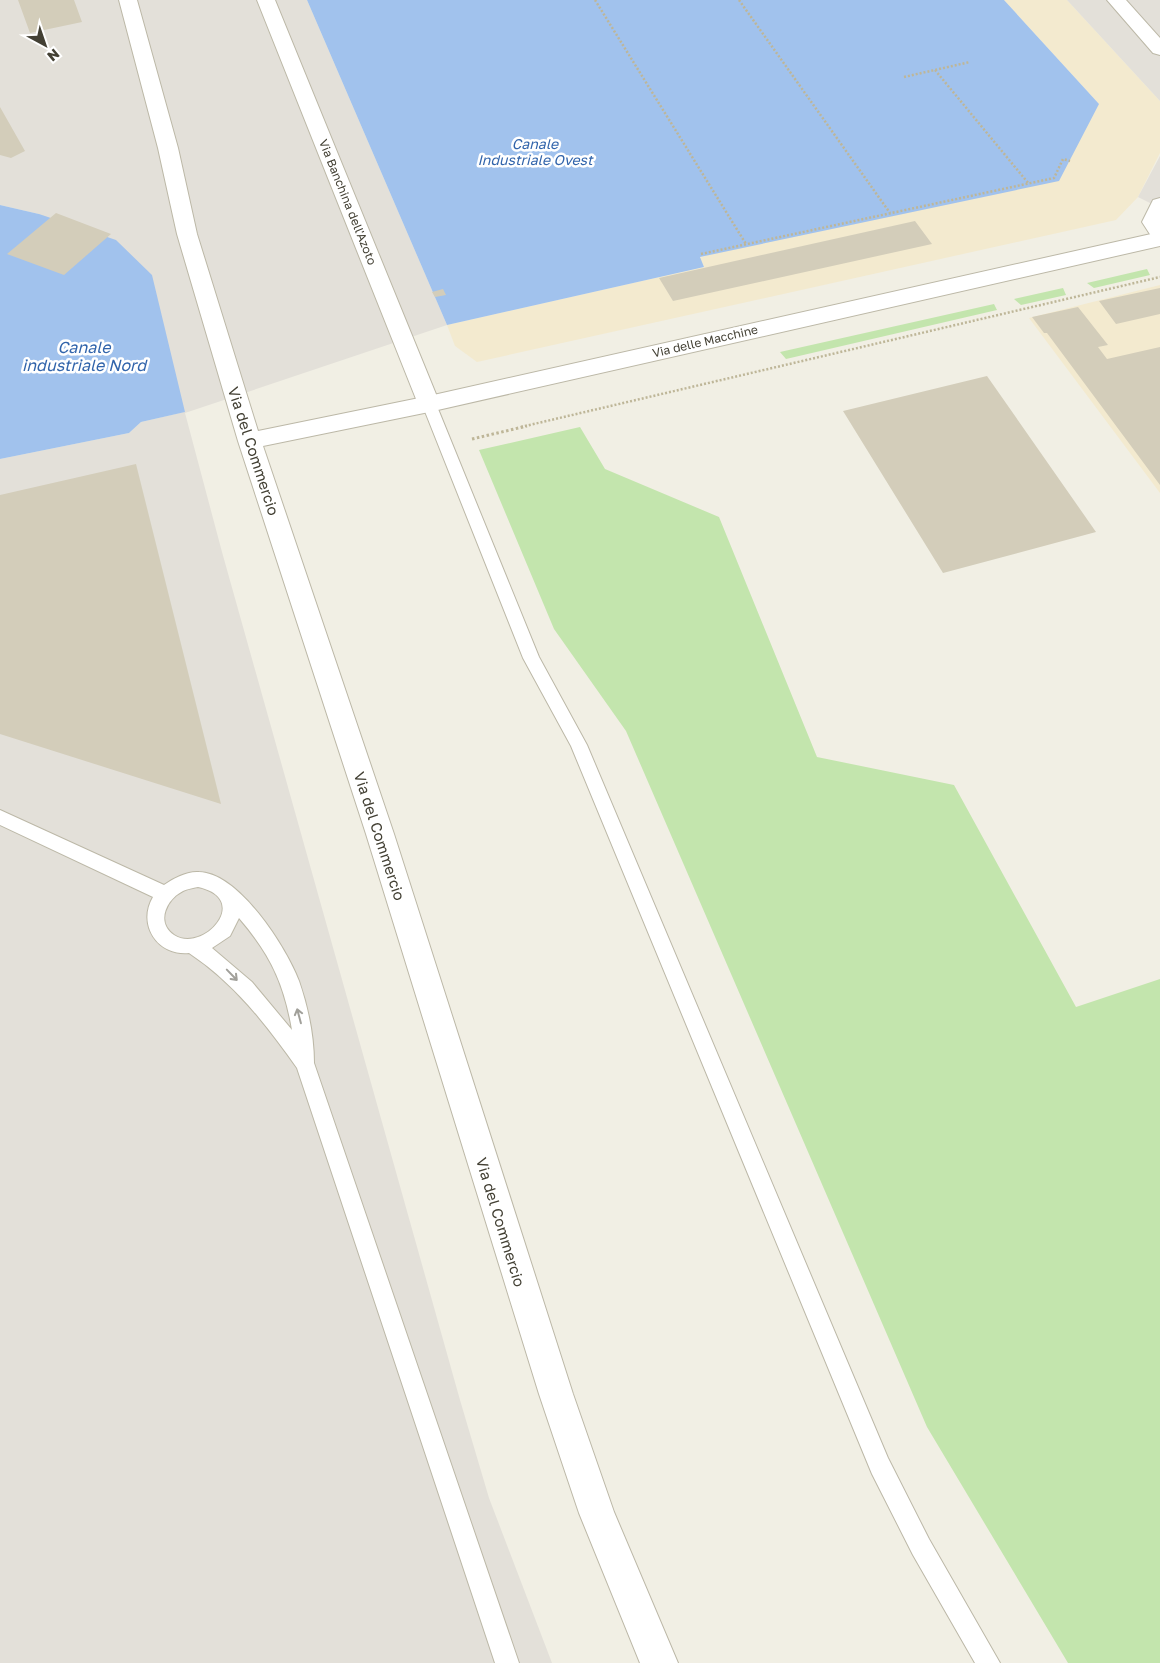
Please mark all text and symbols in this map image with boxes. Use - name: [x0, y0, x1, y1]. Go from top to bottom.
- north arrow: [20, 20, 70, 70]
- text: N: [44, 45, 63, 65]
- water label: Canale Industriale Ovest: [477, 135, 594, 168]
- street label: Via Banchina dell'Azoto: [316, 137, 380, 267]
- street label: Via delle Macchine: [651, 322, 759, 360]
- water label: Canale industriale Nord: [22, 337, 148, 375]
- street label: Via del Commercio: [225, 384, 283, 518]
- street label: Via del Commercio: [351, 769, 409, 903]
- one-way arrow: [226, 969, 238, 982]
- one-way arrow: [294, 1008, 304, 1024]
- street label: Via del Commercio: [473, 1155, 529, 1289]

